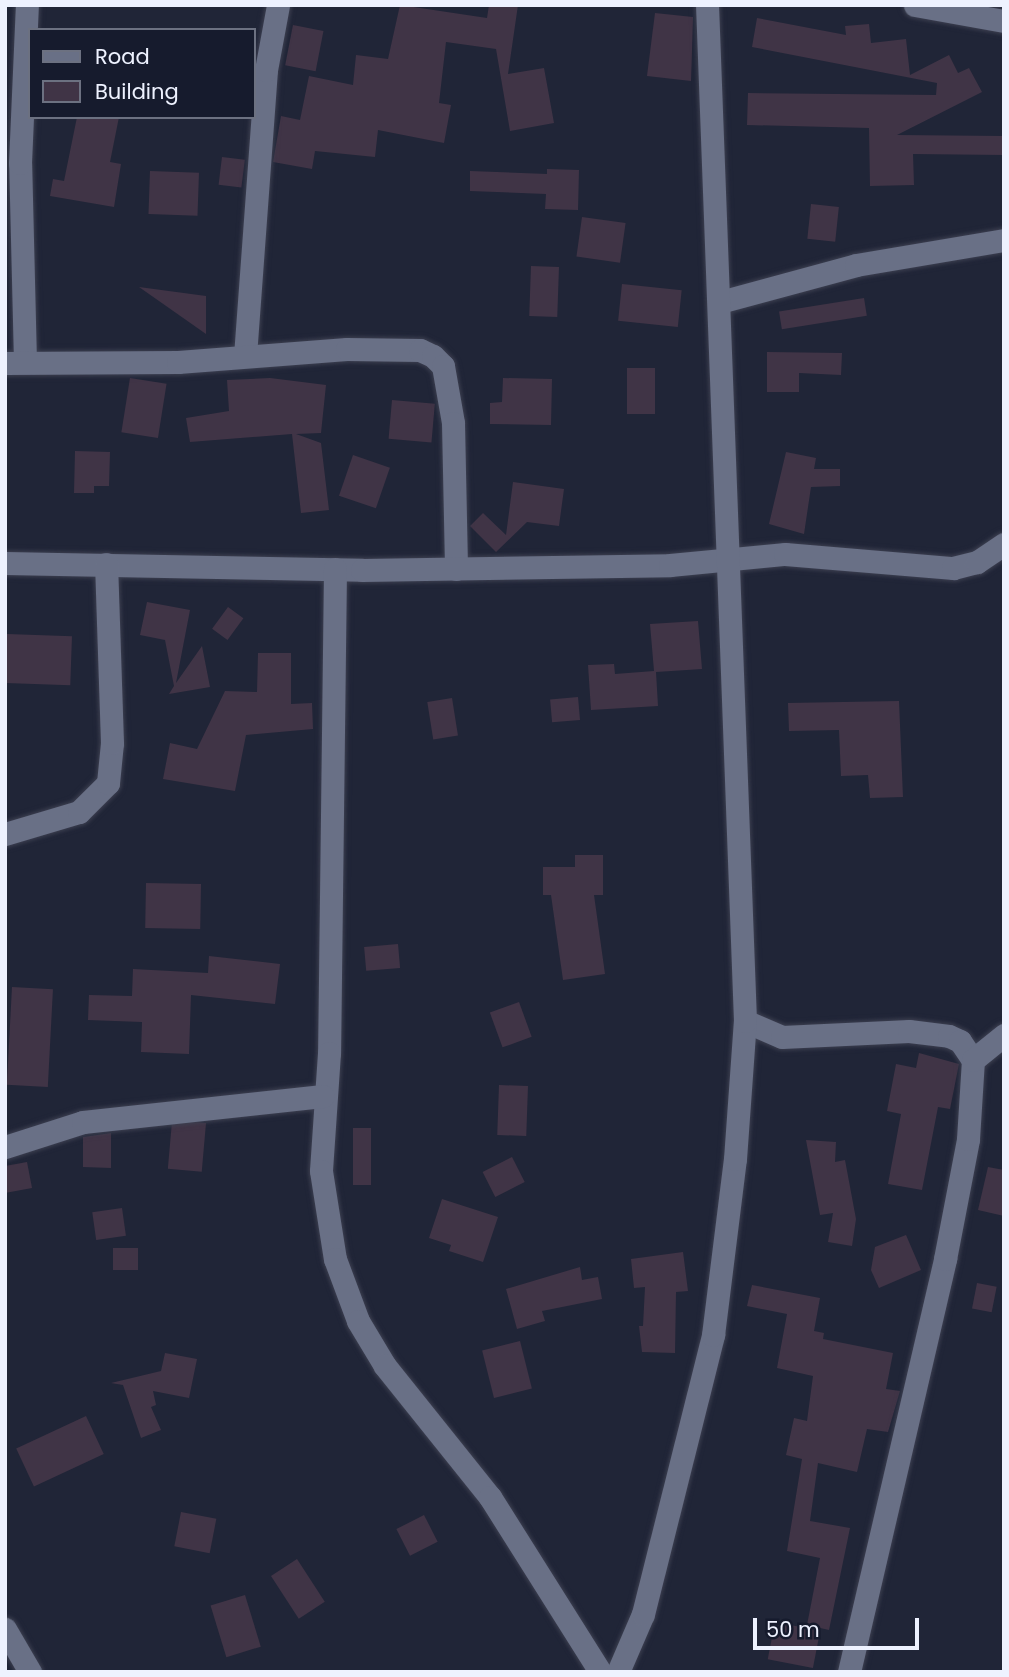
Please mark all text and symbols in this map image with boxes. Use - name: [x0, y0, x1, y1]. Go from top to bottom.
- legend: [28, 28, 256, 119]
- text: Road: [95, 42, 150, 71]
- text: Building: [95, 77, 179, 106]
- scale bar: [757, 1604, 923, 1648]
- text: 50 m: [766, 1615, 820, 1644]

